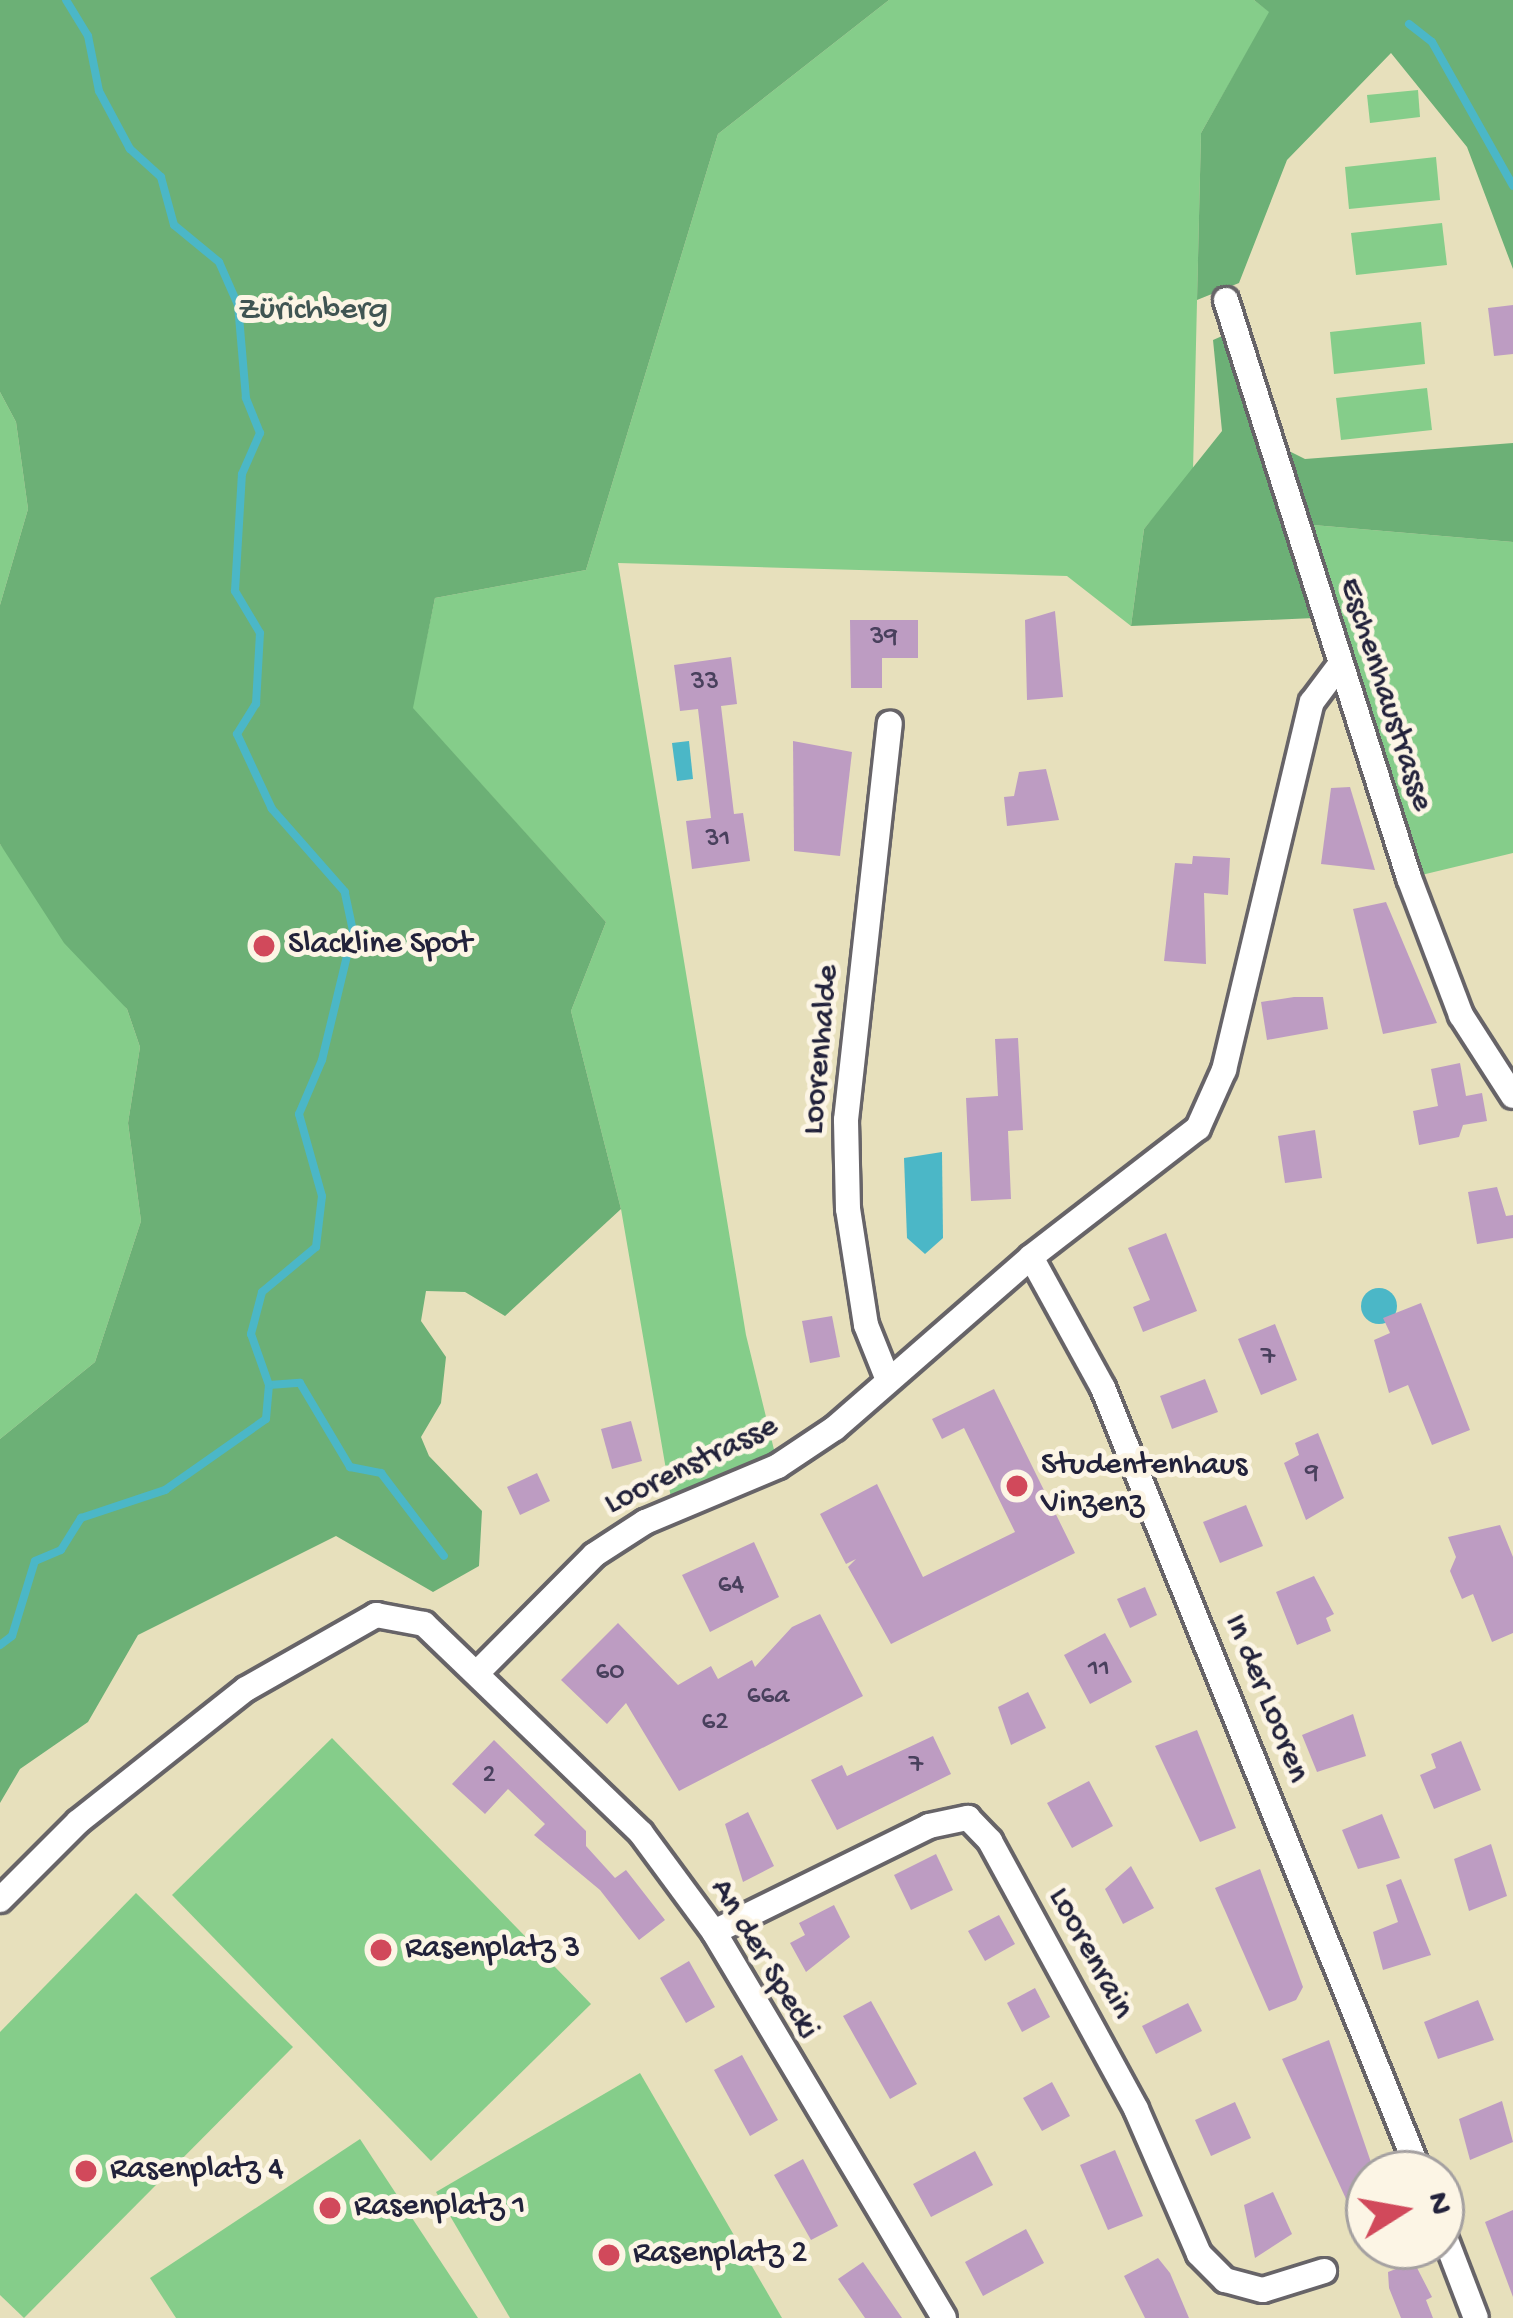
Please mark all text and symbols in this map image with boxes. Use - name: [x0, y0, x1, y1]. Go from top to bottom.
- park label: Zürichberg: [238, 292, 388, 332]
- street label: Eschenhaustrasse: [1328, 573, 1440, 817]
- house number: 39: [870, 623, 898, 655]
- house number: 33: [691, 668, 719, 700]
- house number: 31: [706, 825, 730, 857]
- place label: Slackline Spot: [288, 926, 472, 966]
- marker: Slackline Spot: [251, 933, 277, 959]
- street label: Loorenhalde: [796, 963, 850, 1137]
- house number: 7: [1261, 1343, 1275, 1375]
- street label: Loorenstrasse: [599, 1408, 785, 1526]
- place label: Studentenhaus Vinzenz: [1041, 1447, 1247, 1525]
- house number: 9: [1305, 1459, 1319, 1491]
- marker: Studentenhaus Vinzenz: [1004, 1473, 1030, 1499]
- house number: 64: [718, 1571, 744, 1603]
- street label: In der Looren: [1213, 1609, 1317, 1789]
- house number: 11: [1088, 1655, 1110, 1687]
- house number: 60: [595, 1658, 625, 1690]
- house number: 66a: [747, 1682, 789, 1714]
- house number: 62: [702, 1708, 728, 1740]
- house number: 7: [909, 1751, 923, 1783]
- house number: 2: [482, 1761, 496, 1793]
- street label: An der Specki: [700, 1872, 826, 2048]
- street label: Loorenrain: [1037, 1882, 1141, 2026]
- place label: Rasenplatz 3: [405, 1930, 580, 1970]
- marker: Rasenplatz 3: [368, 1937, 394, 1963]
- north arrow: [1345, 2150, 1465, 2270]
- place label: Rasenplatz 4: [110, 2151, 284, 2191]
- marker: Rasenplatz 4: [73, 2158, 99, 2184]
- place label: Rasenplatz 1: [354, 2188, 525, 2228]
- text: N: [1417, 2189, 1458, 2218]
- marker: Rasenplatz 1: [317, 2195, 343, 2221]
- place label: Rasenplatz 2: [633, 2235, 807, 2275]
- marker: Rasenplatz 2: [596, 2242, 622, 2268]

